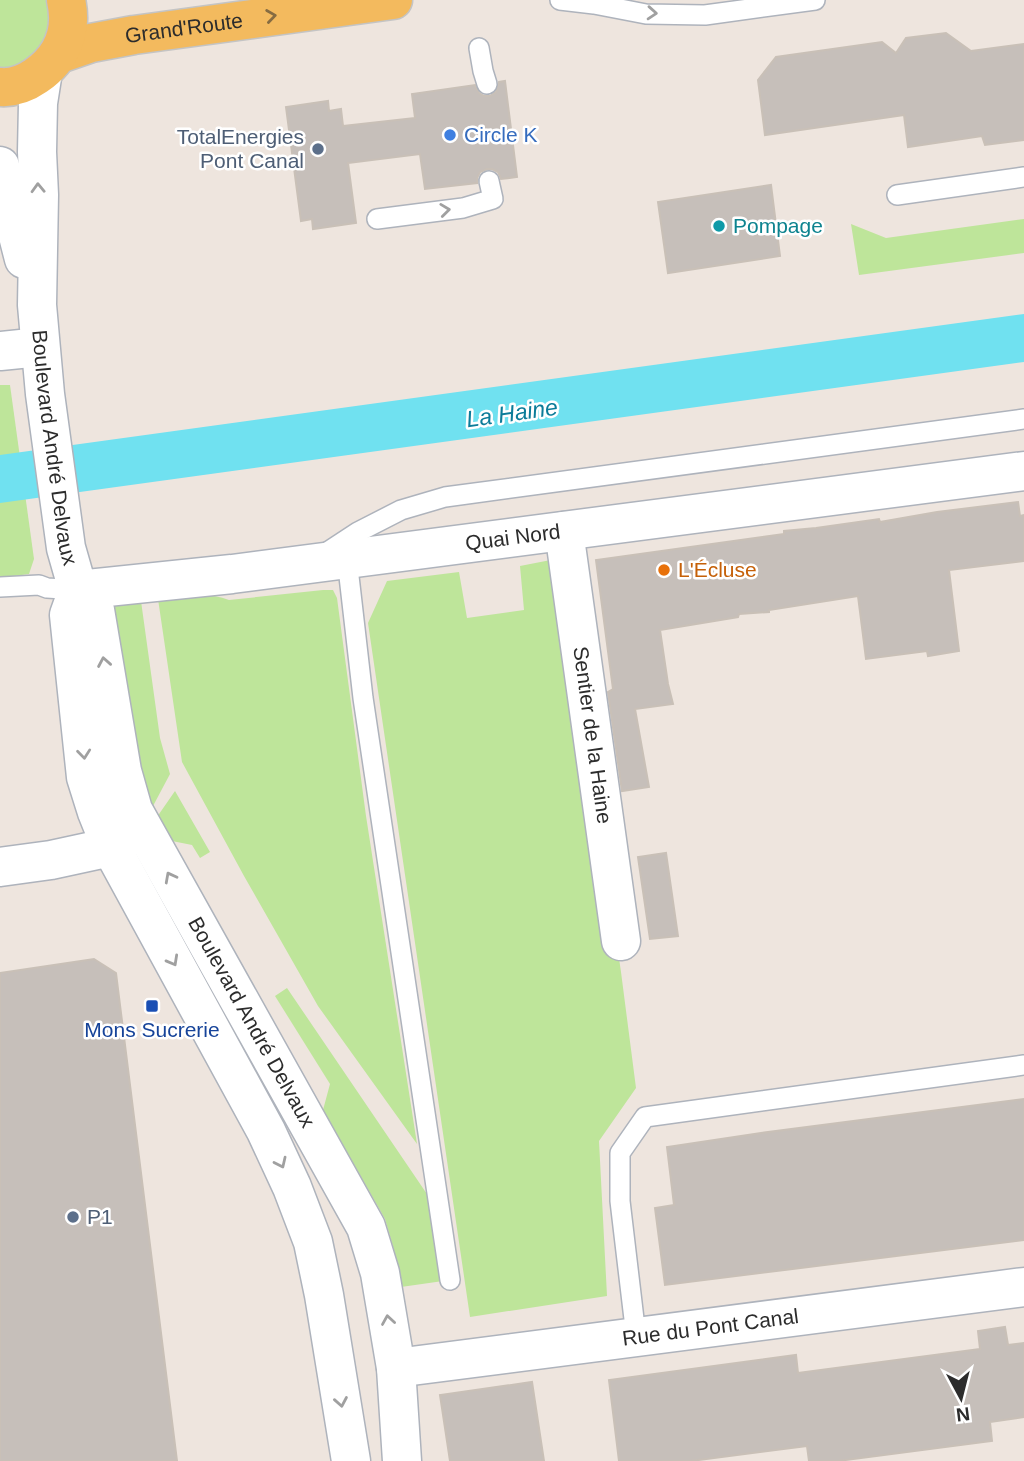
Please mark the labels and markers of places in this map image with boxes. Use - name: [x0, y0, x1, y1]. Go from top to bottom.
- place label: Circle K: [464, 123, 538, 146]
- place label: TotalEnergies Pont Canal: [177, 125, 304, 172]
- marker: Circle K: [442, 127, 458, 143]
- marker: TotalEnergies Pont Canal: [310, 141, 326, 157]
- place label: Pompage: [733, 214, 823, 237]
- marker: Pompage: [711, 218, 727, 234]
- place label: L'Écluse: [678, 558, 757, 581]
- marker: L'Écluse: [656, 562, 672, 578]
- marker: Mons Sucrerie: [144, 998, 160, 1014]
- place label: Mons Sucrerie: [84, 1018, 220, 1041]
- place label: P1: [87, 1205, 113, 1228]
- marker: P1: [65, 1209, 81, 1225]

